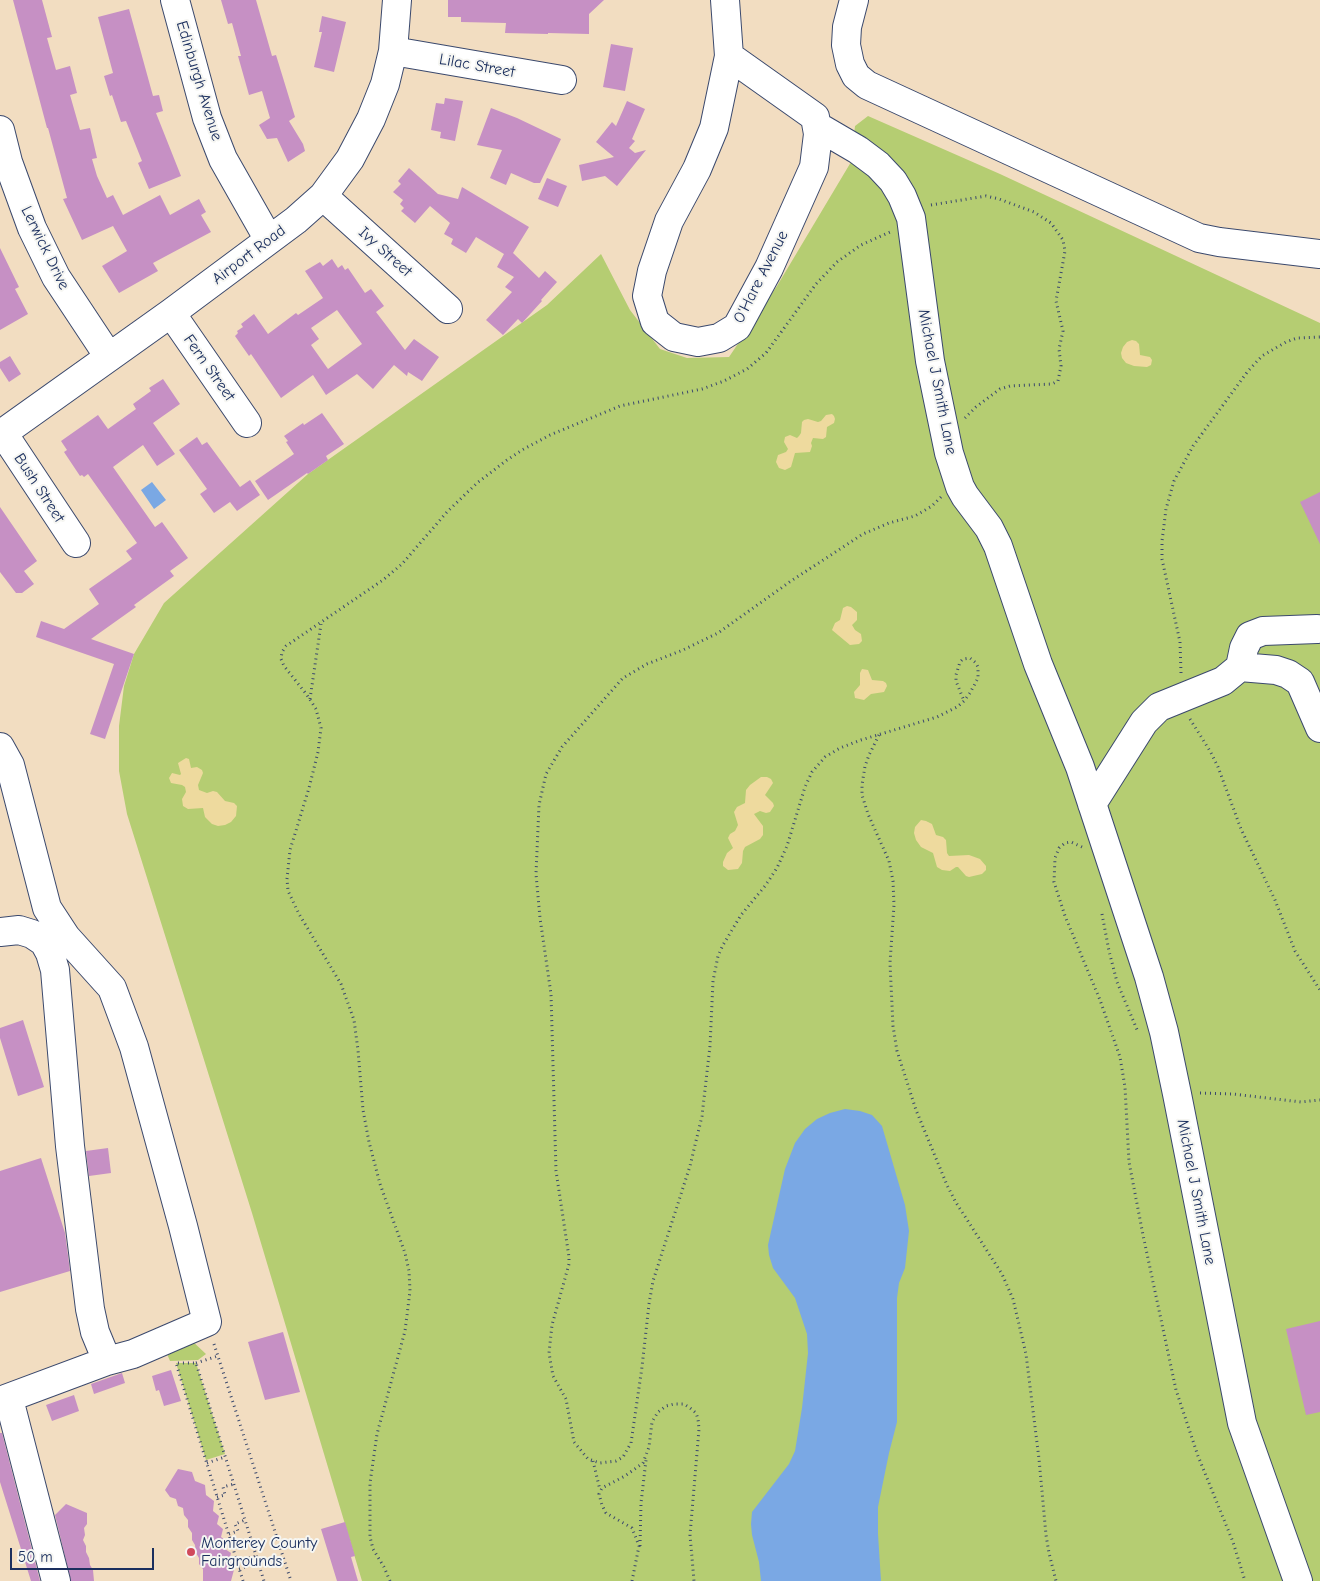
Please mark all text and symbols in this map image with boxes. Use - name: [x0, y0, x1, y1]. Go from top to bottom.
- street label: Edinburgh Avenue: [172, 19, 226, 143]
- street label: Lilac Street: [438, 50, 516, 82]
- street label: Lerwick Drive: [17, 203, 73, 293]
- street label: Airport Road: [208, 221, 290, 289]
- street label: Ivy Street: [354, 223, 416, 281]
- street label: O'Hare Avenue: [729, 227, 793, 327]
- street label: Michael J Smith Lane: [913, 307, 961, 457]
- street label: Fern Street: [179, 331, 239, 405]
- street label: Bush Street: [10, 450, 68, 526]
- street label: Michael J Smith Lane: [1172, 1117, 1220, 1267]
- place label: Monterey County Fairgrounds: [201, 1533, 317, 1571]
- scale bar: [12, 1538, 156, 1570]
- marker: Monterey County Fairgrounds: [185, 1546, 197, 1558]
- text: 50 m: [18, 1548, 53, 1566]

